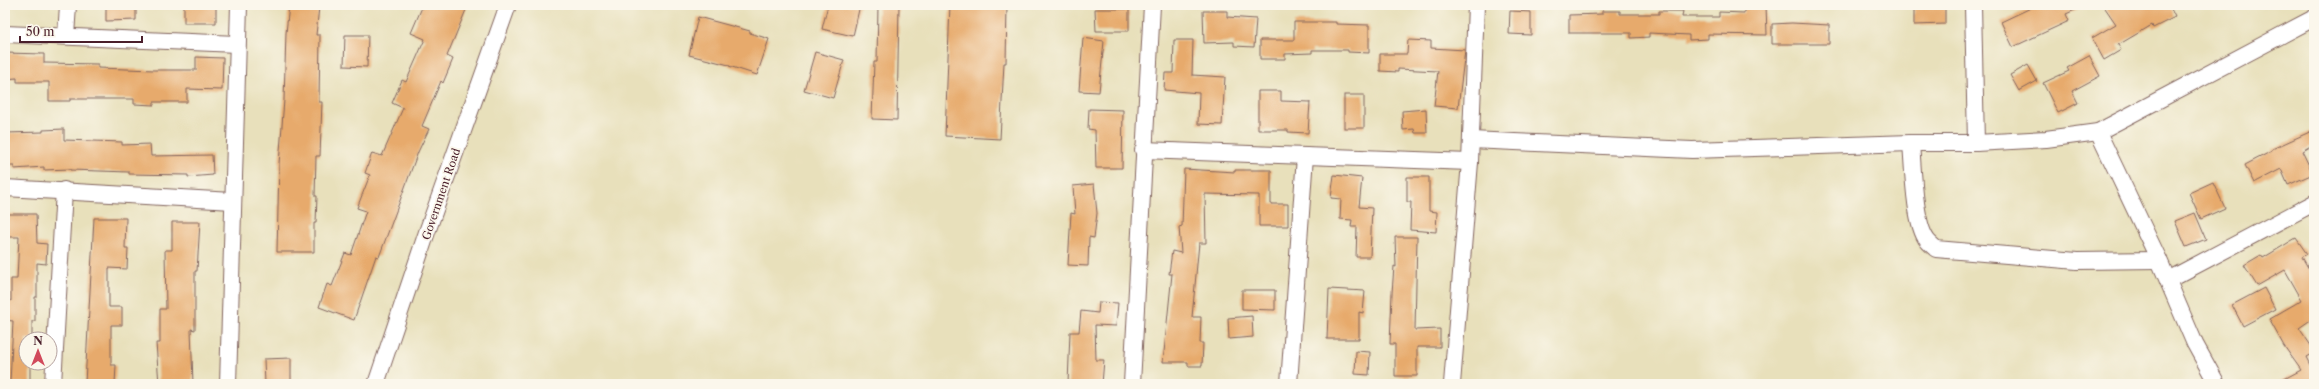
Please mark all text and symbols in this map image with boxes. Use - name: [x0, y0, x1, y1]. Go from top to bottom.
- scale bar: [20, 18, 142, 44]
- text: 50 m: [26, 24, 55, 39]
- street label: Government Road: [419, 146, 463, 242]
- north arrow: [18, 331, 58, 371]
- text: N: [33, 334, 43, 348]

